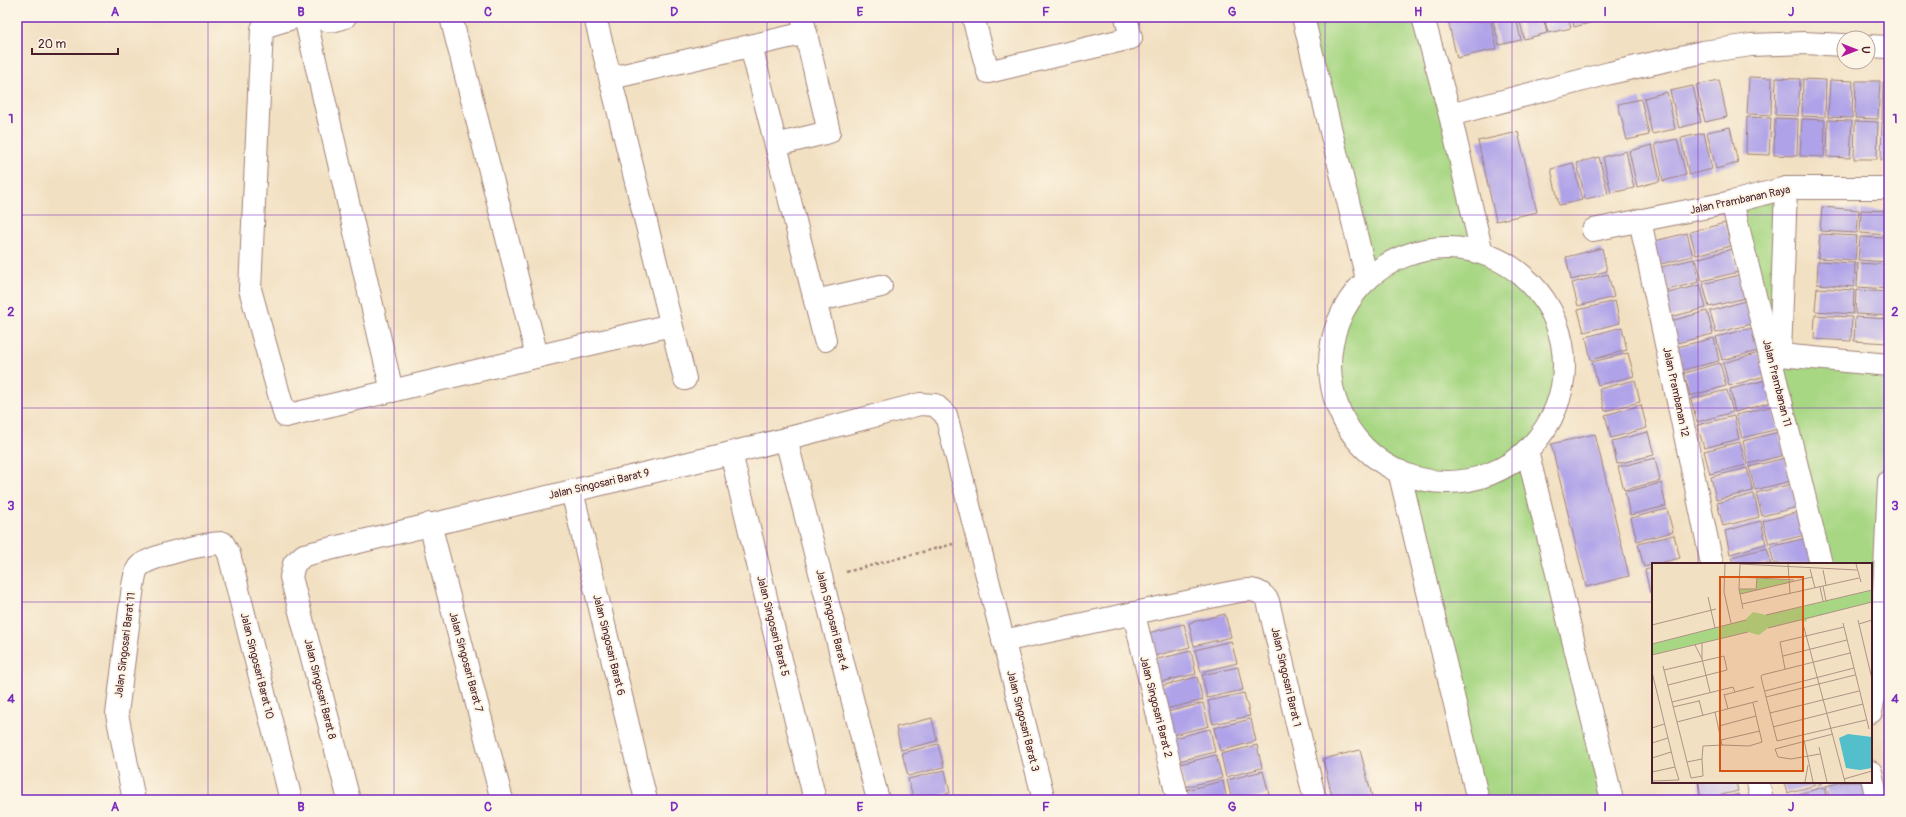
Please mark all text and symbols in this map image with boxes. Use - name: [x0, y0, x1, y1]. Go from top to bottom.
- text: A: [111, 4, 120, 20]
- text: B: [297, 4, 305, 20]
- text: C: [484, 4, 492, 20]
- text: D: [670, 4, 678, 20]
- text: E: [857, 4, 864, 20]
- text: F: [1042, 4, 1050, 20]
- text: G: [1228, 4, 1237, 20]
- text: H: [1414, 4, 1422, 20]
- text: I: [1603, 4, 1607, 20]
- text: J: [1788, 4, 1794, 20]
- scale bar: [32, 30, 118, 56]
- north arrow: [1836, 30, 1876, 70]
- text: 20 m: [38, 37, 67, 52]
- text: U: [1859, 46, 1872, 54]
- text: 1: [8, 111, 14, 127]
- text: 1: [1892, 111, 1898, 127]
- street label: Jalan Prambanan Raya: [1689, 183, 1791, 217]
- text: 2: [7, 304, 15, 320]
- text: 2: [1891, 304, 1899, 320]
- street label: Jalan Prambanan 11: [1760, 338, 1794, 428]
- street label: Jalan Prambanan 12: [1660, 346, 1692, 438]
- street label: Jalan Singosari Barat 9: [547, 466, 651, 502]
- text: 3: [7, 498, 15, 514]
- text: 3: [1891, 498, 1899, 514]
- inset map: [1652, 563, 1872, 783]
- street label: Jalan Singosari Barat 4: [813, 568, 851, 673]
- street label: Jalan Singosari Barat 5: [754, 574, 792, 678]
- street label: Jalan Singosari Barat 11: [112, 592, 138, 698]
- street label: Jalan Singosari Barat 6: [590, 593, 628, 697]
- street label: Jalan Singosari Barat 7: [446, 610, 486, 714]
- street label: Jalan Singosari Barat 10: [237, 611, 277, 721]
- street label: Jalan Singosari Barat 1: [1268, 626, 1304, 728]
- street label: Jalan Singosari Barat 8: [301, 637, 339, 741]
- street label: Jalan Singosari Barat 2: [1137, 655, 1175, 759]
- street label: Jalan Singosari Barat 3: [1004, 669, 1042, 773]
- text: 4: [7, 691, 15, 707]
- text: 4: [1891, 691, 1899, 707]
- text: A: [111, 799, 120, 815]
- text: B: [297, 799, 305, 815]
- text: C: [484, 799, 492, 815]
- text: D: [670, 799, 678, 815]
- text: E: [857, 799, 864, 815]
- text: F: [1042, 799, 1050, 815]
- text: G: [1228, 799, 1237, 815]
- text: H: [1414, 799, 1422, 815]
- text: I: [1603, 799, 1607, 815]
- text: J: [1788, 799, 1794, 815]

